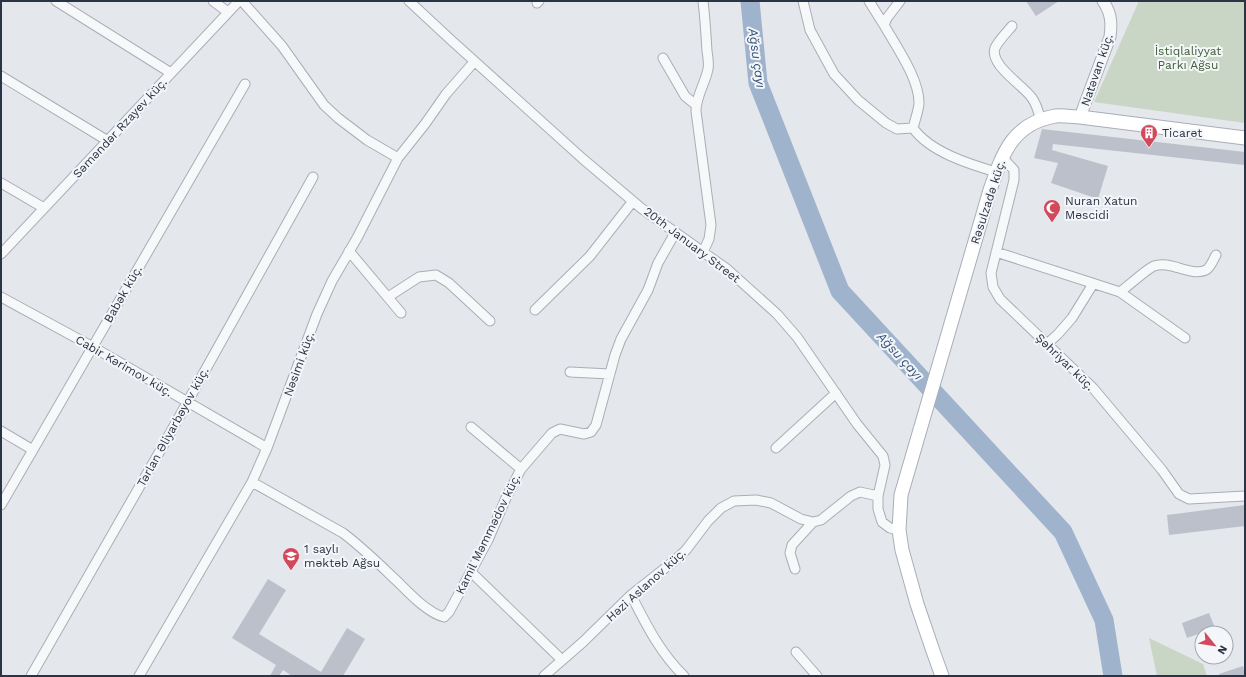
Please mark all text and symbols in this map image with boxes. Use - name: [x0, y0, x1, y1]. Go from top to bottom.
- water label: Ağsu çayı: [745, 26, 769, 89]
- street label: Natəvan küç.: [1078, 32, 1116, 108]
- park label: İstiqlaliyyat Parkı Ağsu: [1155, 44, 1221, 72]
- street label: Səməndər Rzayev küç.: [70, 75, 170, 181]
- building icon: Ticarət: [1139, 123, 1159, 148]
- place label: Ticarət: [1162, 126, 1202, 140]
- street label: Rəsulzadə küç.: [968, 158, 1008, 246]
- place label: Nuran Xatun Məscidi: [1065, 194, 1138, 222]
- mosque icon: Nuran Xatun Məscidi: [1042, 198, 1062, 223]
- street label: 20th January Street: [641, 204, 743, 286]
- street label: Babək küç.: [101, 263, 145, 325]
- water label: Ağsu çayı: [873, 328, 926, 383]
- street label: Nəsimi küç.: [281, 330, 317, 398]
- street label: Şəhriyar küç.: [1033, 331, 1097, 393]
- street label: Cabir Kərimov küç.: [73, 333, 175, 399]
- street label: Tərlan Əliyarbəyov küç.: [134, 365, 212, 489]
- street label: Kamil Məmmədov küç.: [453, 472, 523, 596]
- place label: 1 saylı məktəb Ağsu: [304, 542, 380, 570]
- school or university icon: 1 saylı məktəb Ağsu: [281, 546, 301, 571]
- street label: Həzi Aslanov küç.: [603, 546, 689, 624]
- north arrow: [1194, 625, 1234, 665]
- text: N: [1215, 643, 1230, 657]

